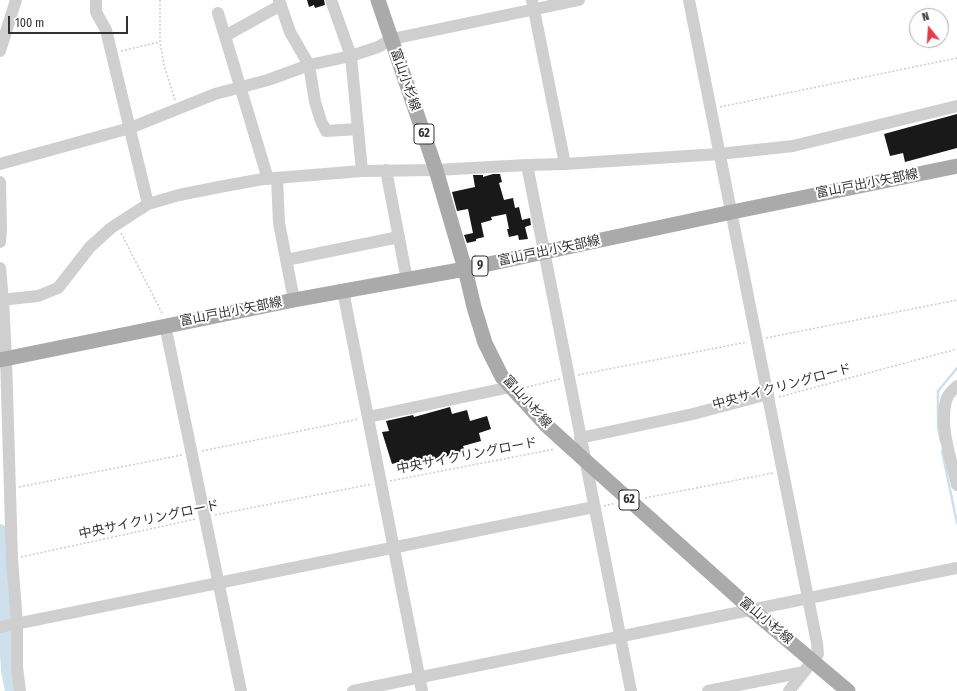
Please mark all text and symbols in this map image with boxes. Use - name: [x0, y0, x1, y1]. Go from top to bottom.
- scale bar: [10, 8, 130, 34]
- north arrow: [909, 8, 949, 48]
- text: N: [921, 10, 931, 24]
- text: 100 m: [15, 16, 44, 30]
- street label: 富山小杉線: [387, 47, 423, 113]
- road number: 62: [414, 124, 434, 144]
- street label: 富山戸出小矢部線: [814, 166, 920, 202]
- street label: 富山戸出小矢部線: [497, 233, 601, 269]
- road number: 9: [472, 256, 488, 276]
- street label: 富山戸出小矢部線: [178, 294, 284, 330]
- street label: 中央サイクリングロード: [711, 361, 853, 413]
- street label: 富山小杉線: [499, 373, 555, 431]
- street label: 中央サイクリングロード: [395, 435, 539, 477]
- road number: 62: [619, 490, 639, 510]
- street label: 中央サイクリングロード: [77, 498, 221, 542]
- street label: 富山小杉線: [736, 594, 796, 648]

